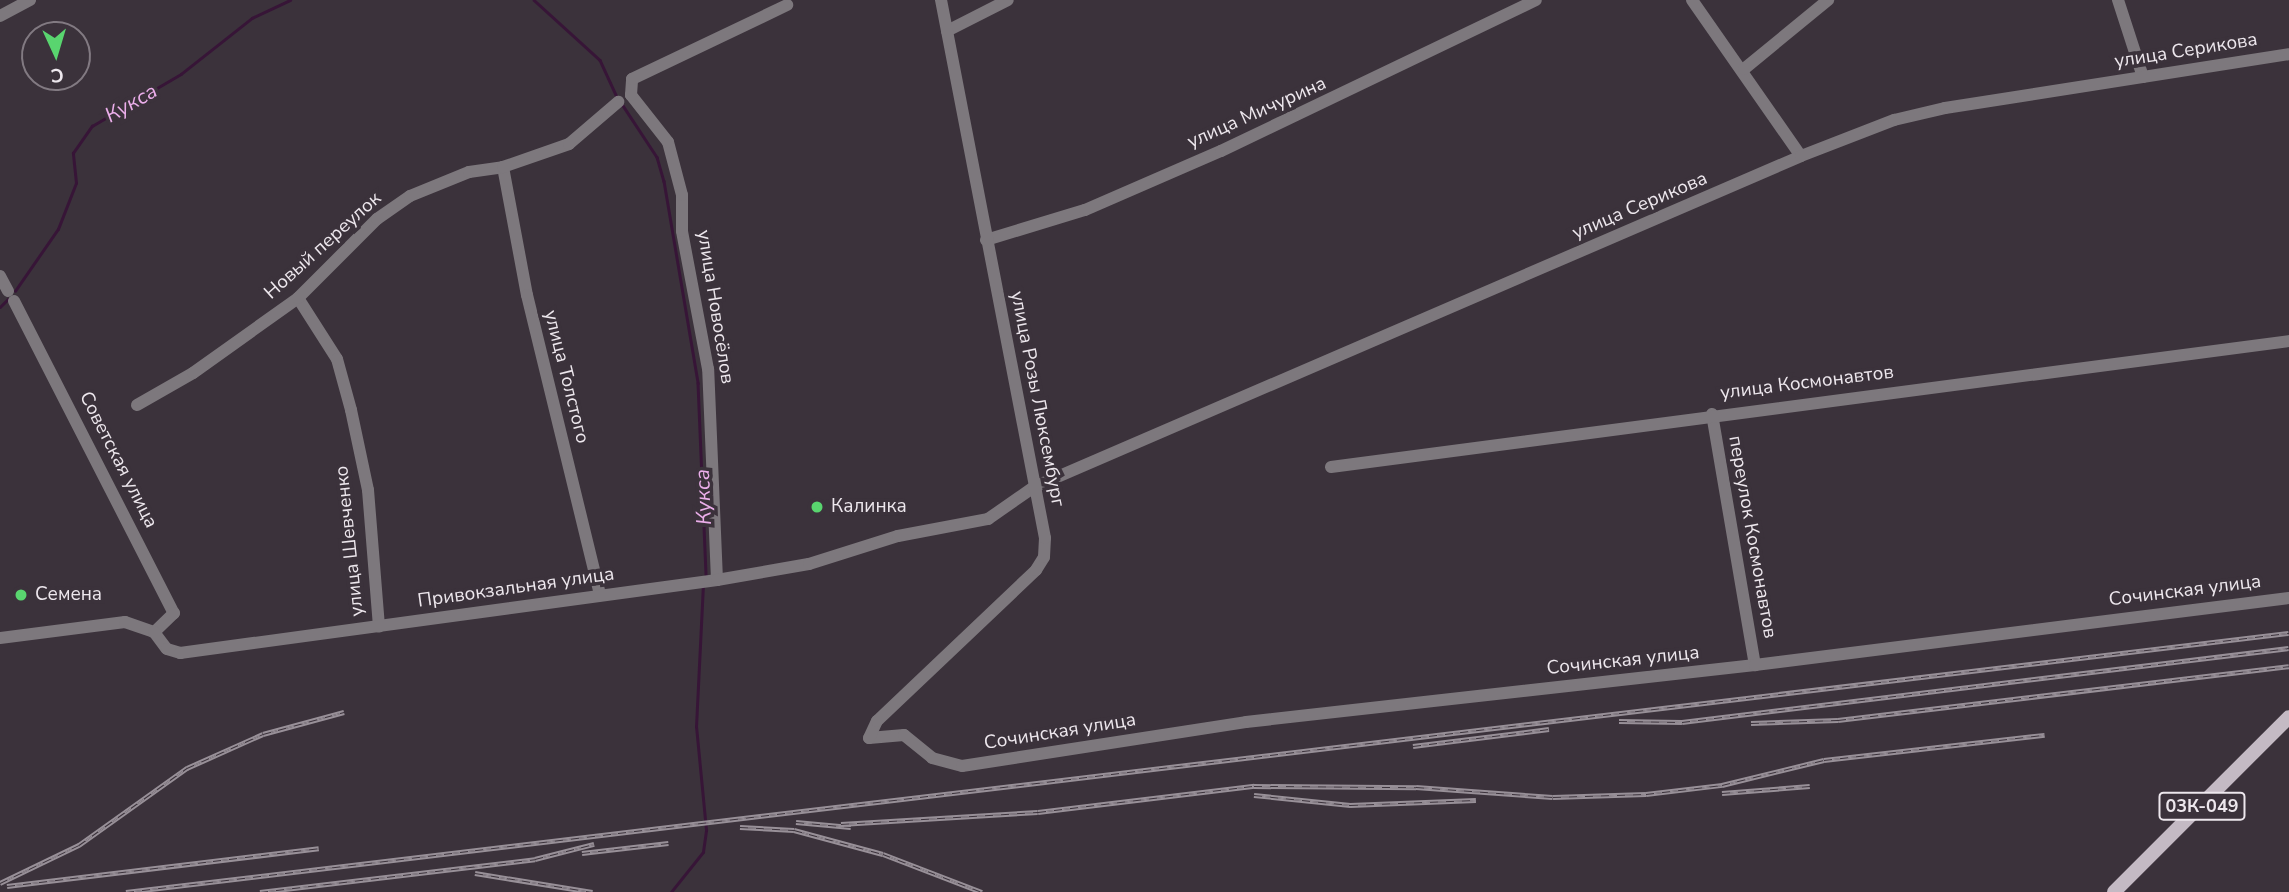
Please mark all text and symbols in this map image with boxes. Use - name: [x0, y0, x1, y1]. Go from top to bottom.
- north arrow: [21, 21, 91, 91]
- street label: улица Серикова: [2113, 28, 2259, 74]
- text: С: [50, 62, 65, 88]
- street label: улица Мичурина: [1184, 72, 1330, 154]
- water label: Кукса: [100, 78, 162, 128]
- street label: улица Серикова: [1569, 167, 1711, 245]
- street label: Новый переулок: [260, 188, 386, 304]
- street label: улица Новосёлов: [692, 228, 738, 386]
- street label: улица Розы Люксембург: [1005, 289, 1069, 509]
- street label: улица Толстого: [538, 308, 594, 446]
- street label: улица Космонавтов: [1719, 361, 1895, 405]
- street label: Советская улица: [74, 388, 162, 532]
- street label: переулок Космонавтов: [1723, 434, 1781, 640]
- street label: улица Шевченко: [331, 465, 369, 617]
- water label: Кукса: [689, 468, 717, 526]
- place label: Калинка: [831, 496, 907, 518]
- marker: Калинка: [809, 499, 825, 515]
- street label: Привокзальная улица: [416, 563, 616, 613]
- street label: Сочинская улица: [2107, 570, 2263, 612]
- place label: Семена: [35, 584, 102, 606]
- marker: Семена: [13, 587, 29, 603]
- street label: Сочинская улица: [1546, 642, 1700, 680]
- street label: Сочинская улица: [982, 709, 1138, 755]
- road number: 03К-049: [2158, 792, 2246, 820]

